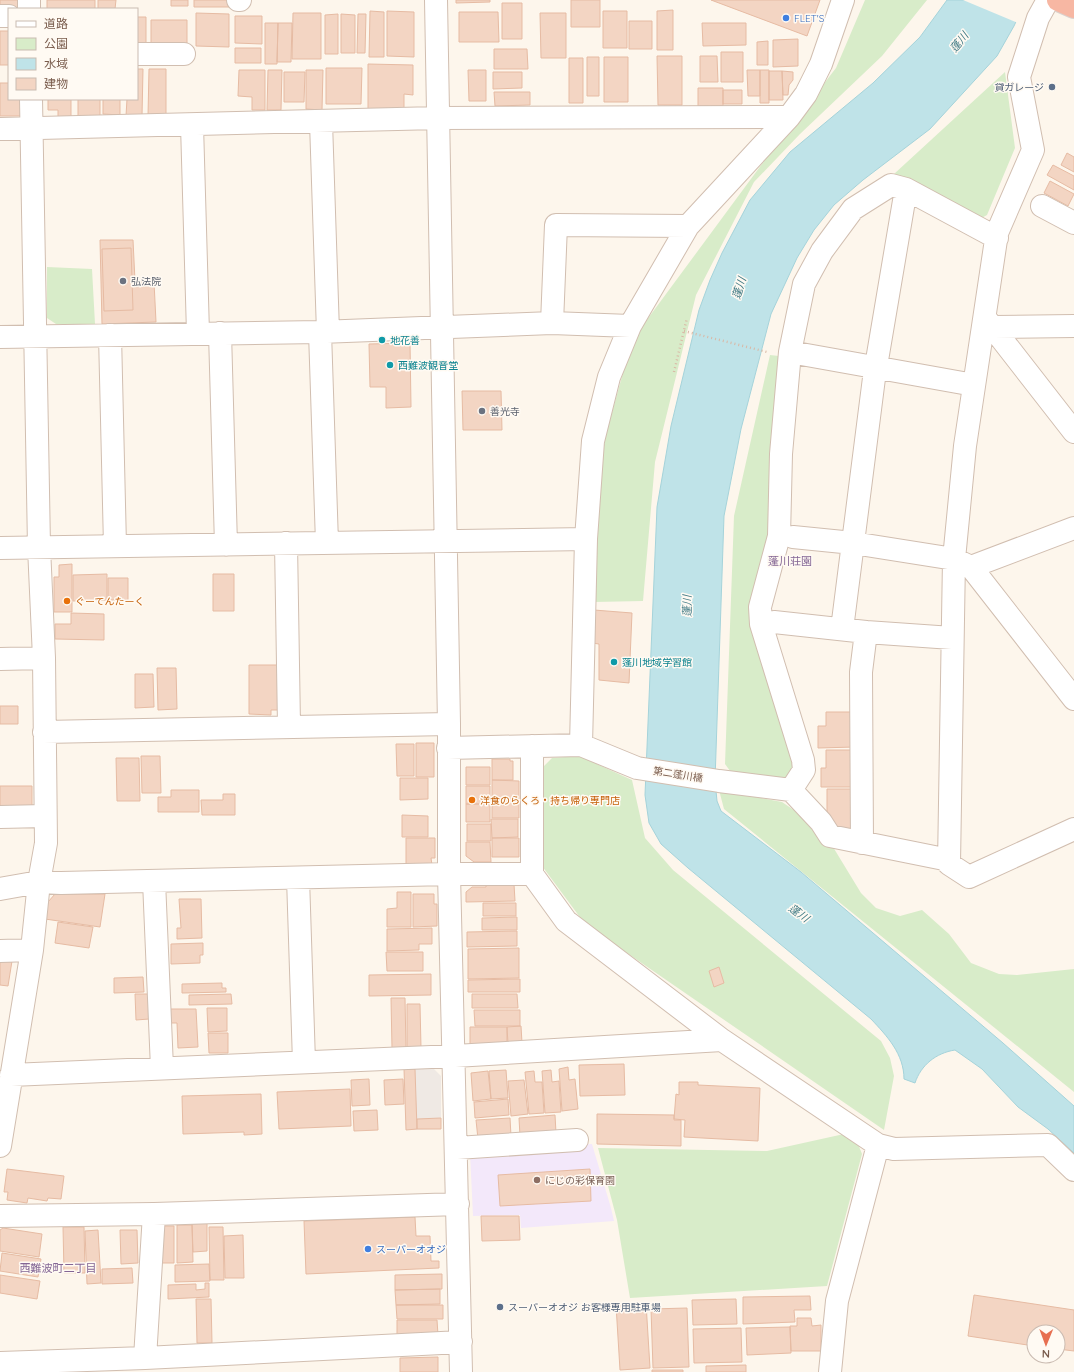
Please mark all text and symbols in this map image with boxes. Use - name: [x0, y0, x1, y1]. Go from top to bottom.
- legend: [8, 8, 138, 100]
- place label: FLET'S: [794, 12, 825, 25]
- marker: FLET'S: [781, 13, 791, 23]
- text: 道路: [44, 16, 68, 31]
- water label: 蓬川: [947, 28, 972, 55]
- text: 公園: [44, 36, 68, 51]
- text: 水域: [44, 56, 68, 71]
- text: 建物: [44, 76, 68, 91]
- place label: 貸ガレージ: [994, 81, 1044, 94]
- marker: 貸ガレージ: [1047, 82, 1057, 92]
- water label: 蓬川: [729, 274, 749, 301]
- place label: 弘法院: [131, 275, 161, 288]
- marker: 弘法院: [118, 276, 128, 286]
- place label: 地花善: [390, 334, 420, 347]
- marker: 地花善: [377, 335, 387, 345]
- place label: 西難波観音堂: [398, 359, 458, 372]
- marker: 西難波観音堂: [385, 360, 395, 370]
- place label: 善光寺: [490, 405, 520, 418]
- marker: 善光寺: [477, 406, 487, 416]
- district label: 蓬川荘園: [768, 554, 812, 568]
- water label: 蓬川: [680, 594, 694, 617]
- place label: ぐーてんたーく: [75, 595, 144, 608]
- marker: ぐーてんたーく: [62, 596, 72, 606]
- place label: 蓬川地域学習館: [622, 656, 692, 669]
- marker: 蓬川地域学習館: [609, 657, 619, 667]
- street label: 第二蓬川橋: [652, 764, 704, 785]
- place label: 洋食のらくろ・持ち帰り専門店: [480, 794, 620, 807]
- marker: 洋食のらくろ・持ち帰り専門店: [467, 795, 477, 805]
- water label: 蓬川: [786, 901, 813, 926]
- place label: にじの彩保育園: [545, 1174, 615, 1187]
- marker: にじの彩保育園: [532, 1175, 542, 1185]
- place label: スーパーオオジ: [376, 1243, 446, 1256]
- marker: スーパーオオジ: [363, 1244, 373, 1254]
- district label: 西難波町二丁目: [20, 1261, 97, 1275]
- place label: スーパーオオジ お客様専用駐車場: [508, 1301, 661, 1314]
- marker: スーパーオオジ お客様専用駐車場: [495, 1302, 505, 1312]
- north arrow: [1026, 1324, 1066, 1364]
- text: N: [1042, 1347, 1050, 1361]

